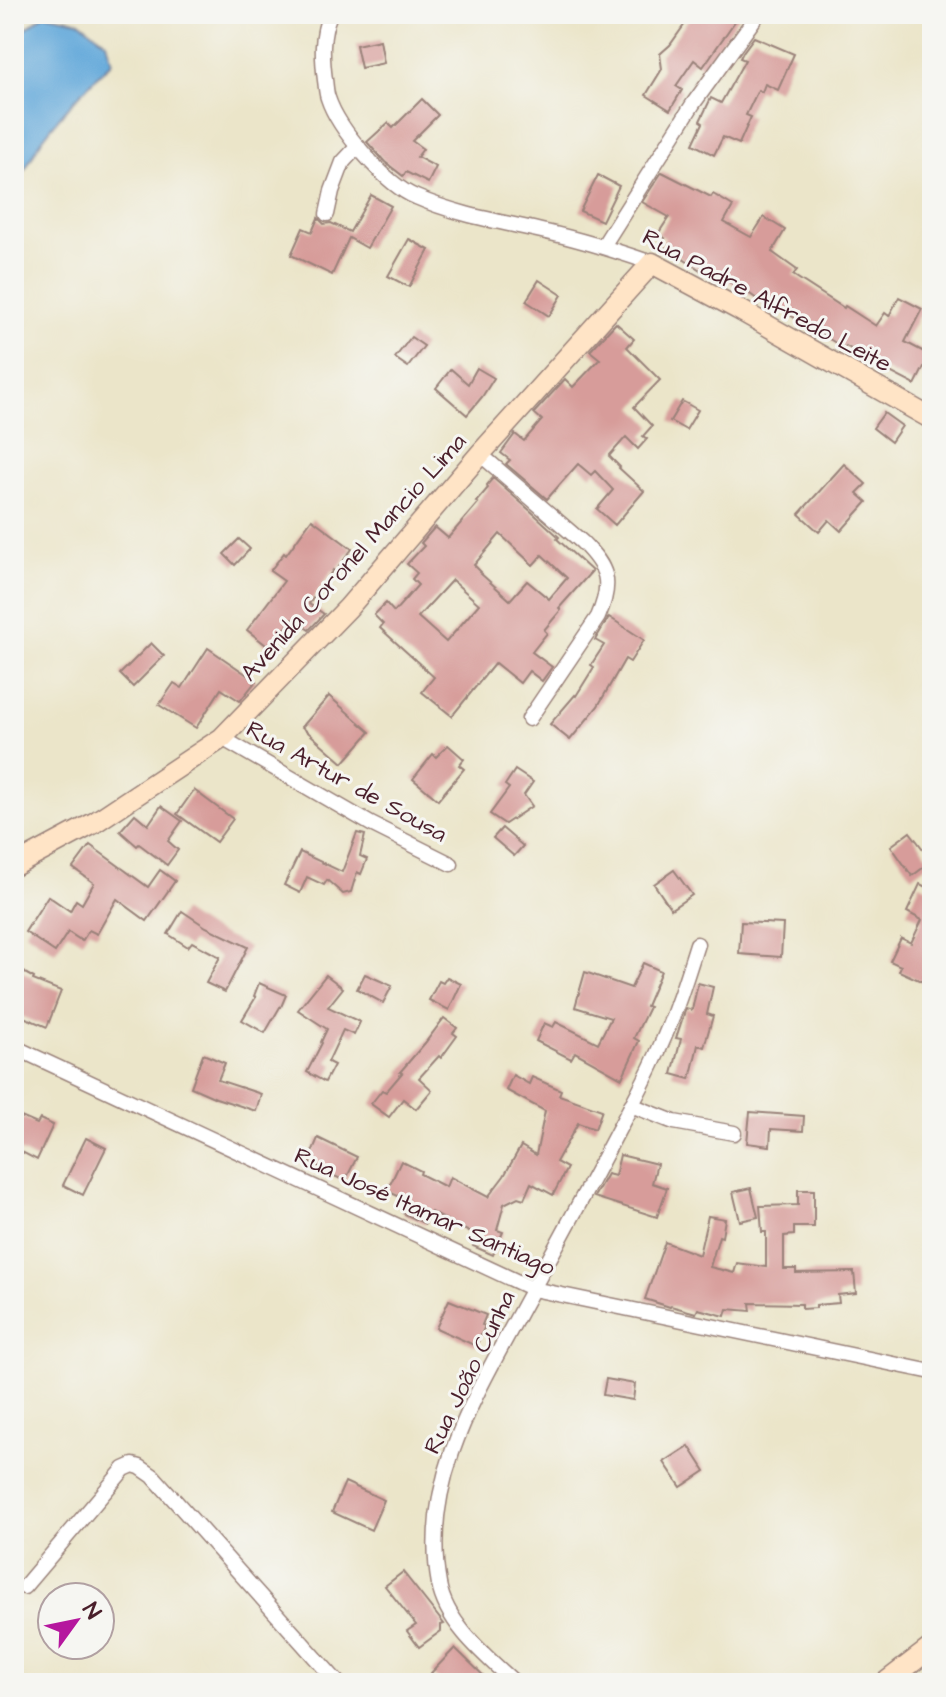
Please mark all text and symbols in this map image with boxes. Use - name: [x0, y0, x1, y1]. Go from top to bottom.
- street label: Rua Padre Alfredo Leite: [636, 221, 897, 381]
- street label: Avenida Coronel Mancio Lima: [233, 426, 475, 689]
- street label: Rua Artur de Sousa: [240, 713, 453, 851]
- street label: Rua José Itamar Santiago: [288, 1139, 561, 1286]
- street label: Rua João Cunha: [416, 1285, 524, 1460]
- north arrow: [36, 1581, 116, 1661]
- text: N: [75, 1597, 108, 1625]

